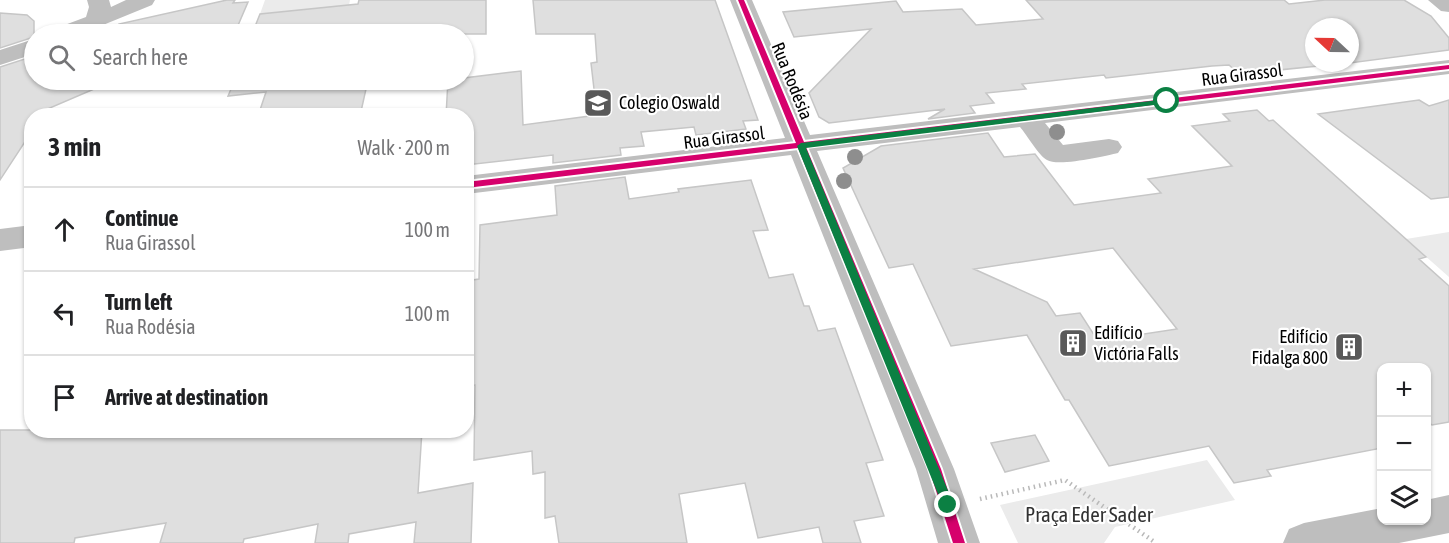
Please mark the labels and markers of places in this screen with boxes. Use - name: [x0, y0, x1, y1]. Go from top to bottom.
- school or university icon: Colegio Oswald: [582, 87, 614, 119]
- place label: Colegio Oswald: [619, 92, 720, 113]
- place label: Edifício Victória Falls: [1094, 322, 1179, 364]
- place label: Edifício Fidalga 800: [1252, 326, 1328, 368]
- building icon: Edifício Victória Falls: [1057, 327, 1089, 359]
- building icon: Edifício Fidalga 800: [1333, 331, 1365, 363]

